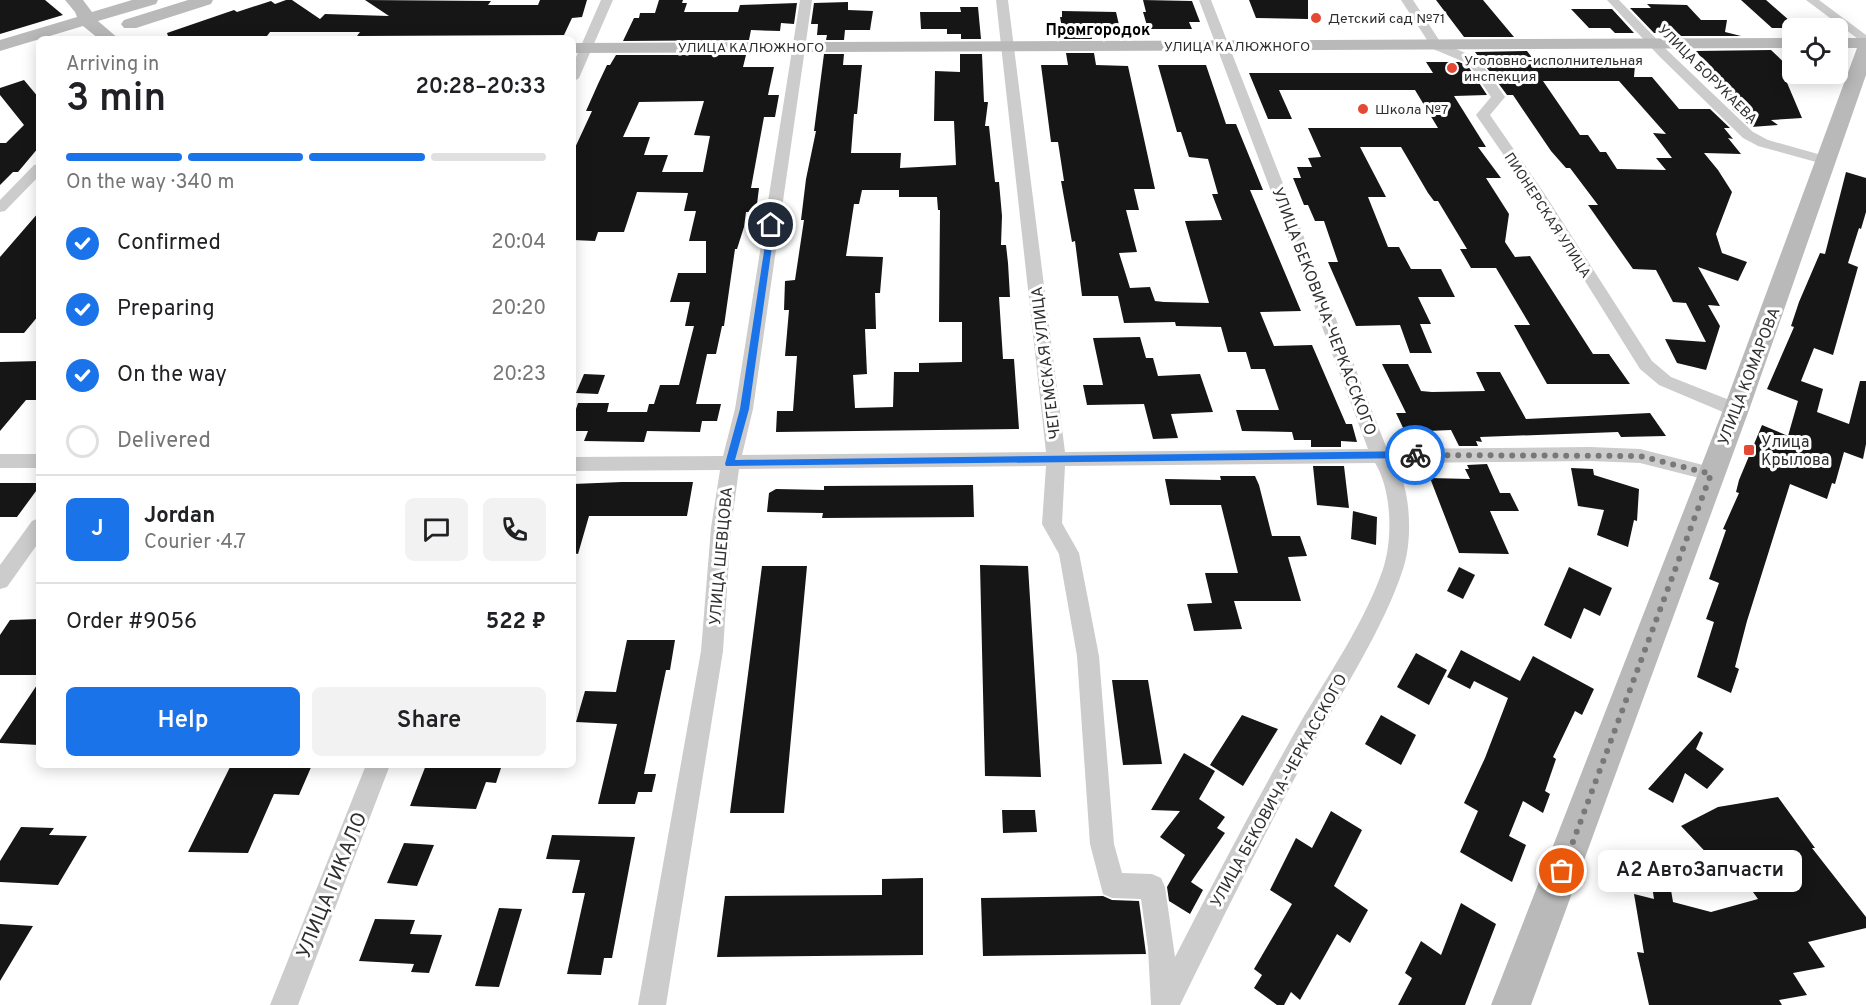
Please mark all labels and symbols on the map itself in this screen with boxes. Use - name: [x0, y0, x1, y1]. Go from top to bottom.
- marker: Детский сад №71: [1309, 11, 1323, 25]
- place label: Детский сад №71: [1328, 11, 1445, 28]
- district label: Промгородок: [1046, 21, 1150, 41]
- street label: УЛИЦА БОРУКАЕВА: [1654, 22, 1760, 128]
- street label: УЛИЦА КАЛЮЖНОГО: [1164, 39, 1310, 56]
- street label: УЛИЦА КАЛЮЖНОГО: [678, 40, 824, 57]
- place label: Уголовно-исполнительная инспекция: [1464, 53, 1643, 86]
- marker: Уголовно-исполнительная инспекция: [1445, 61, 1459, 75]
- marker: Школа №7: [1356, 102, 1370, 116]
- place label: Школа №7: [1375, 102, 1448, 119]
- street label: ПИОНЕРСКАЯ УЛИЦА: [1500, 150, 1594, 282]
- street label: УЛИЦА БЕКОВИЧА-ЧЕРКАССКОГО: [1267, 185, 1380, 439]
- pin: [745, 199, 796, 250]
- street label: ЧЕГЕМСКАЯ УЛИЦА: [1028, 285, 1066, 440]
- street label: УЛИЦА КОМАРОВА: [1714, 305, 1785, 449]
- courier: [1385, 425, 1445, 485]
- place label: Улица Крылова: [1761, 433, 1830, 471]
- marker: Улица Крылова: [1742, 443, 1756, 457]
- street label: УЛИЦА ШЕВЦОВА: [706, 486, 738, 626]
- street label: УЛИЦА БЕКОВИЧА-ЧЕРКАССКОГО: [1207, 671, 1352, 911]
- street label: УЛИЦА ГИКАЛО: [292, 809, 374, 963]
- pin: [1536, 845, 1587, 896]
- callout: А2 АвтоЗапчасти: [1598, 850, 1802, 892]

